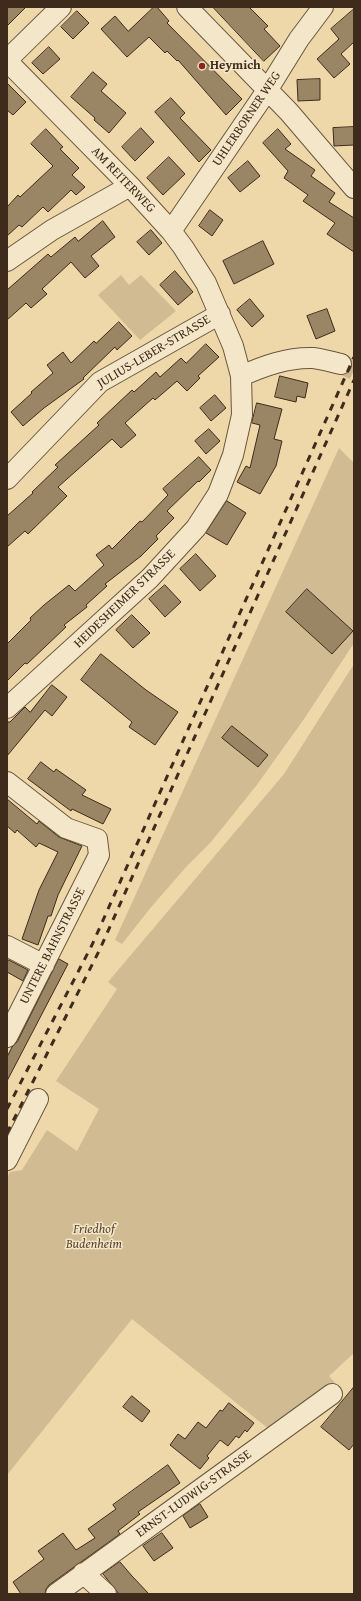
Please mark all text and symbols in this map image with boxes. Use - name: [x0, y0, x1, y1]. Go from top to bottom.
- place label: Heymich: [210, 58, 261, 74]
- marker: Heymich: [197, 61, 207, 71]
- street label: UHLERBORNER WEG: [209, 69, 285, 169]
- street label: AM REITERWEG: [88, 144, 158, 216]
- street label: JULIUS-LEBER-STRASSE: [95, 312, 213, 392]
- street label: HEIDESHEIMER STRASSE: [71, 546, 179, 652]
- street label: UNTERE BAHNSTRASSE: [17, 885, 89, 1007]
- park label: Friedhof Budenheim: [66, 1222, 122, 1253]
- street label: ERNST-LUDWIG-STRASSE: [133, 1447, 255, 1541]

